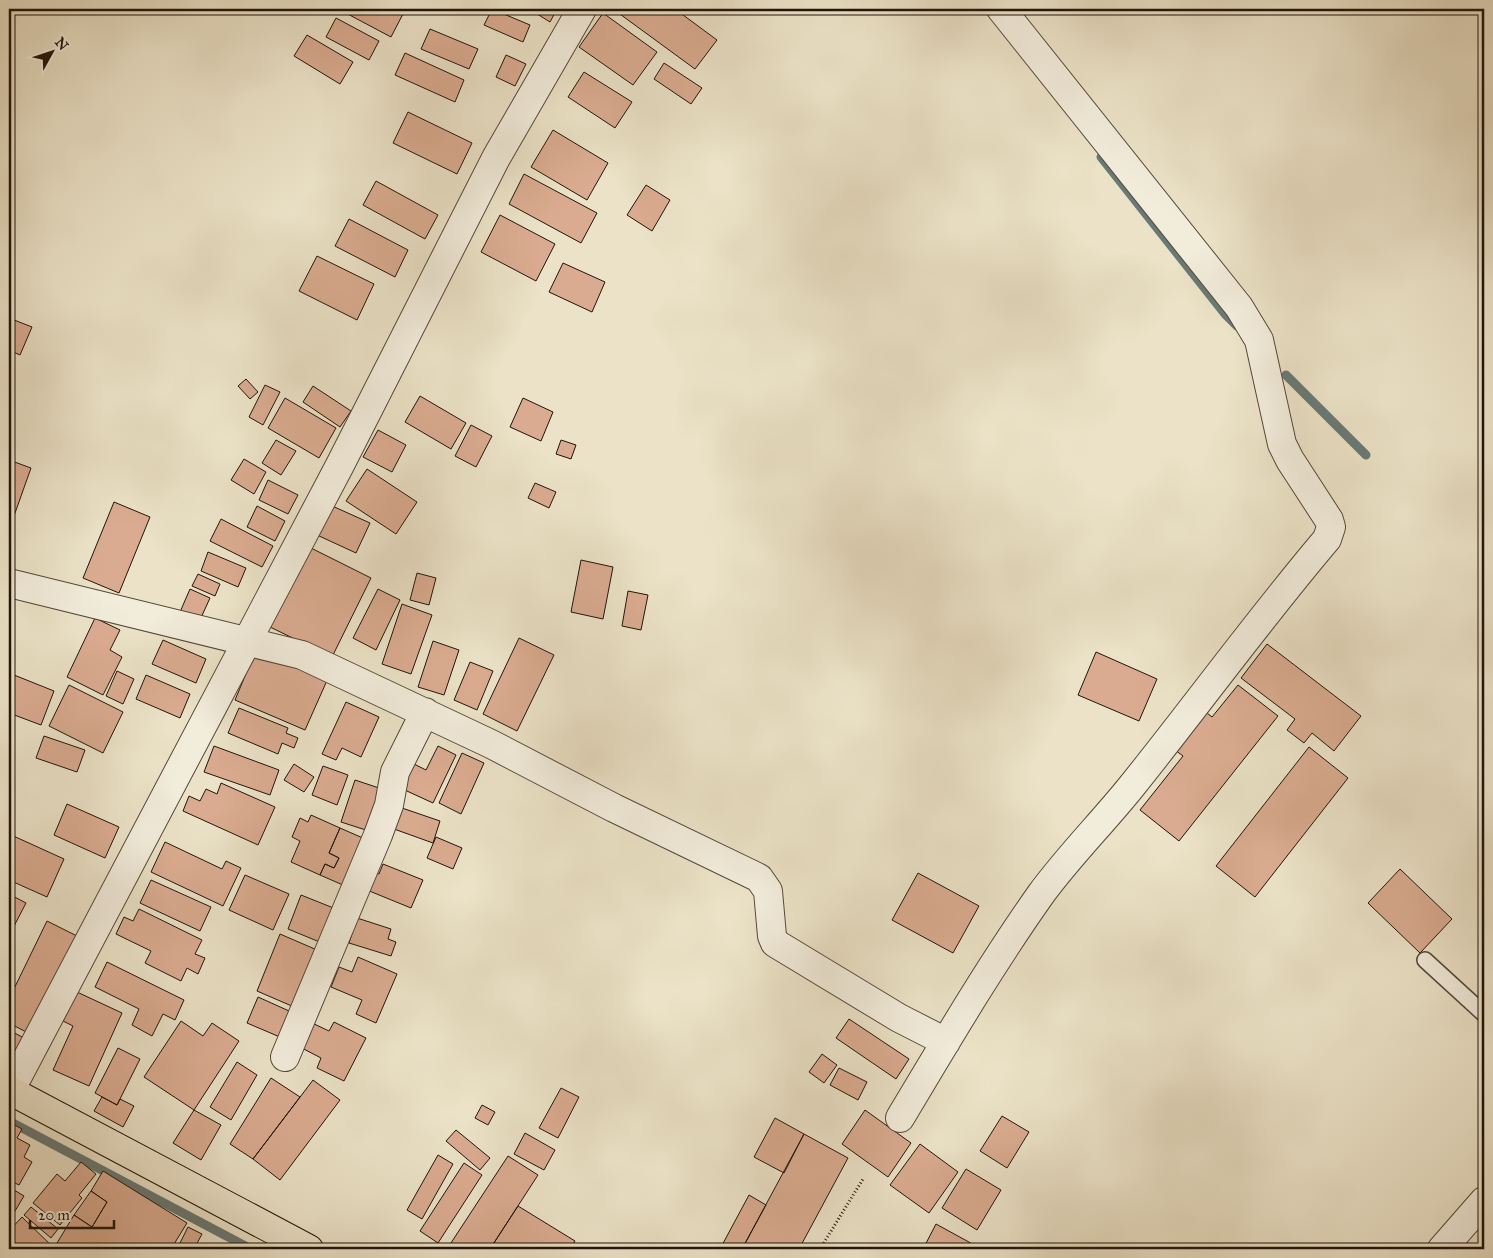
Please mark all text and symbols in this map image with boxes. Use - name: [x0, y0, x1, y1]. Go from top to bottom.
- north arrow: [28, 28, 78, 78]
- text: N: [51, 34, 72, 54]
- scale bar: [30, 1198, 114, 1230]
- text: 20 m: [38, 1206, 70, 1224]

